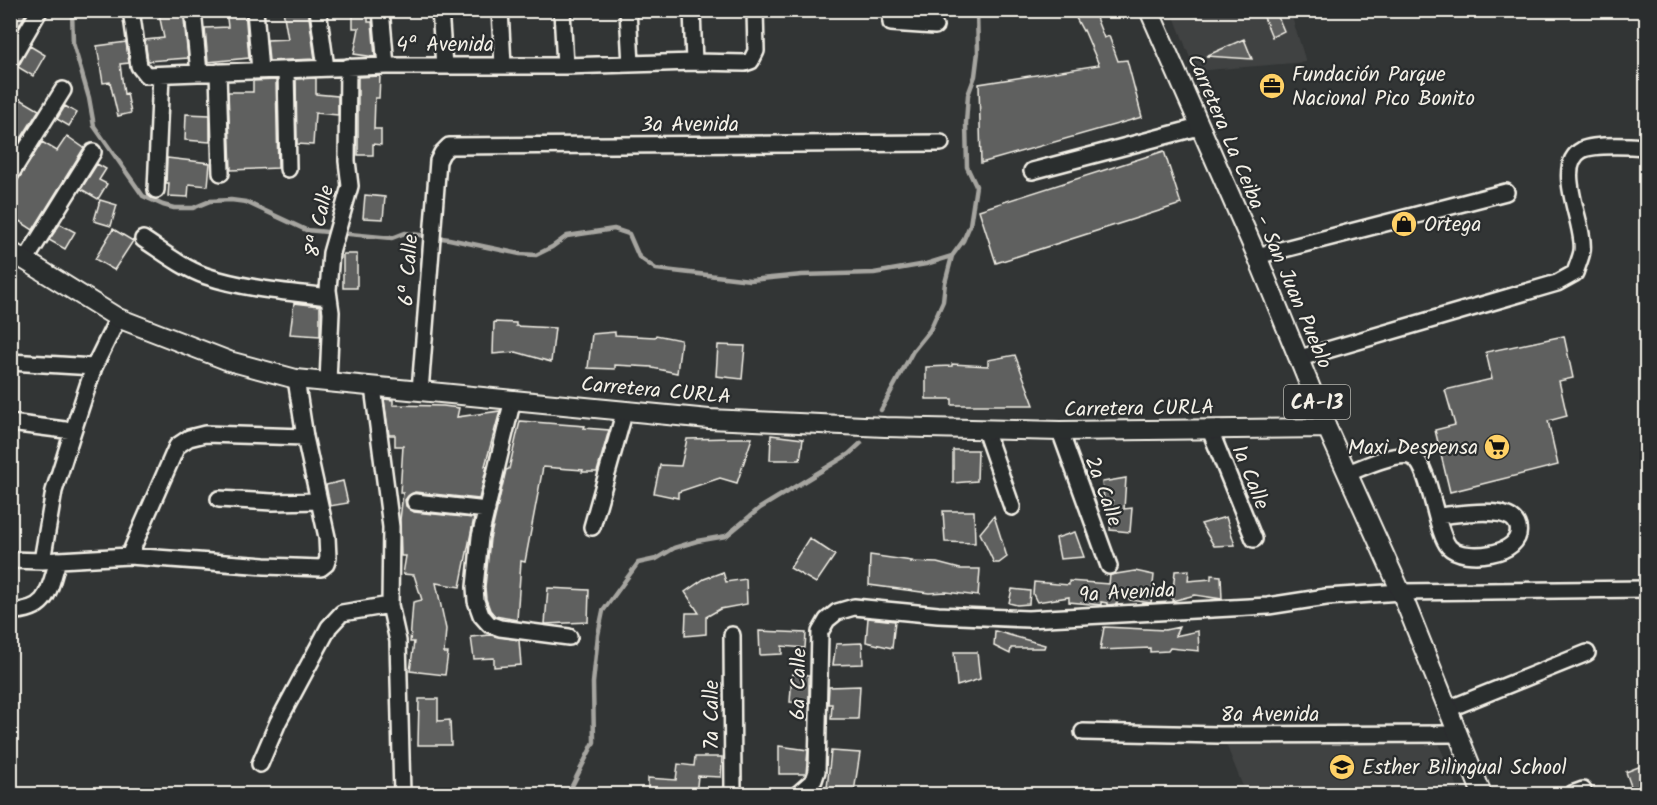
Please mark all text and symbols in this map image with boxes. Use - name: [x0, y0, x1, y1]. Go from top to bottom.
- street label: 4ª Avenida: [396, 29, 494, 62]
- street label: Carretera La Ceiba - San Juan Pueblo: [1177, 49, 1340, 374]
- place label: Fundación Parque Nacional Pico Bonito: [1292, 59, 1475, 116]
- office icon: Fundación Parque Nacional Pico Bonito: [1257, 71, 1287, 101]
- street label: 3a Avenida: [641, 109, 739, 142]
- street label: 8ª Calle: [297, 182, 344, 261]
- shop icon: Ortega: [1389, 209, 1419, 239]
- place label: Ortega: [1424, 209, 1481, 242]
- street label: 6ª Calle: [391, 232, 429, 307]
- street label: Carretera CURLA: [580, 369, 732, 414]
- road number: CA-13: [1284, 385, 1350, 419]
- street label: Carretera CURLA: [1064, 392, 1214, 427]
- place label: Maxi Despensa: [1348, 432, 1478, 465]
- supermarket icon: Maxi Despensa: [1482, 432, 1512, 462]
- street label: 1a Calle: [1222, 440, 1278, 515]
- street label: 2a Calle: [1075, 452, 1131, 532]
- street label: 9a Avenida: [1078, 575, 1176, 612]
- street label: 6a Calle: [782, 647, 817, 720]
- street label: 7a Calle: [696, 679, 729, 750]
- street label: 8a Avenida: [1221, 699, 1319, 732]
- school or university icon: Esther Bilingual School: [1327, 752, 1357, 782]
- place label: Esther Bilingual School: [1362, 752, 1567, 785]

